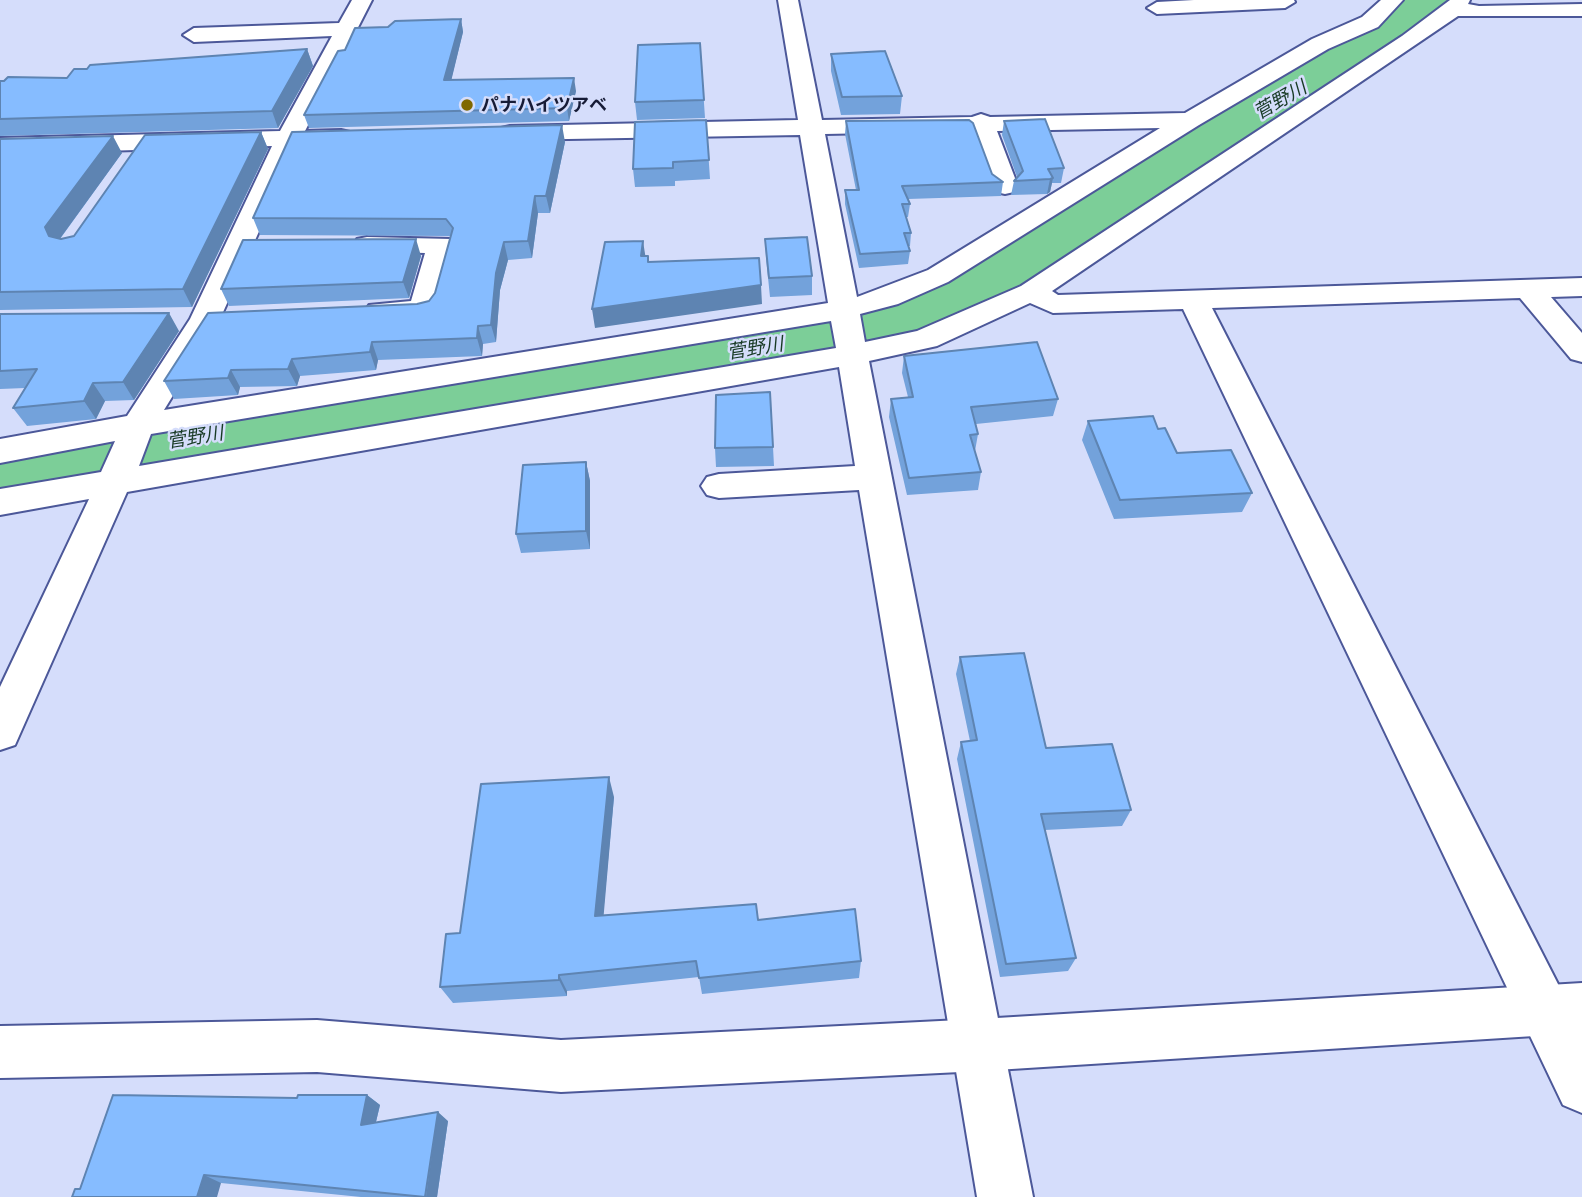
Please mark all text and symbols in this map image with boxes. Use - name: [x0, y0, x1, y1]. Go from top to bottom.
- water label: 菅野川: [1250, 76, 1310, 124]
- place label: パナハイツアベ: [481, 94, 607, 116]
- marker: パナハイツアベ: [459, 97, 475, 113]
- water label: 菅野川: [725, 332, 785, 364]
- water label: 菅野川: [165, 421, 225, 453]

